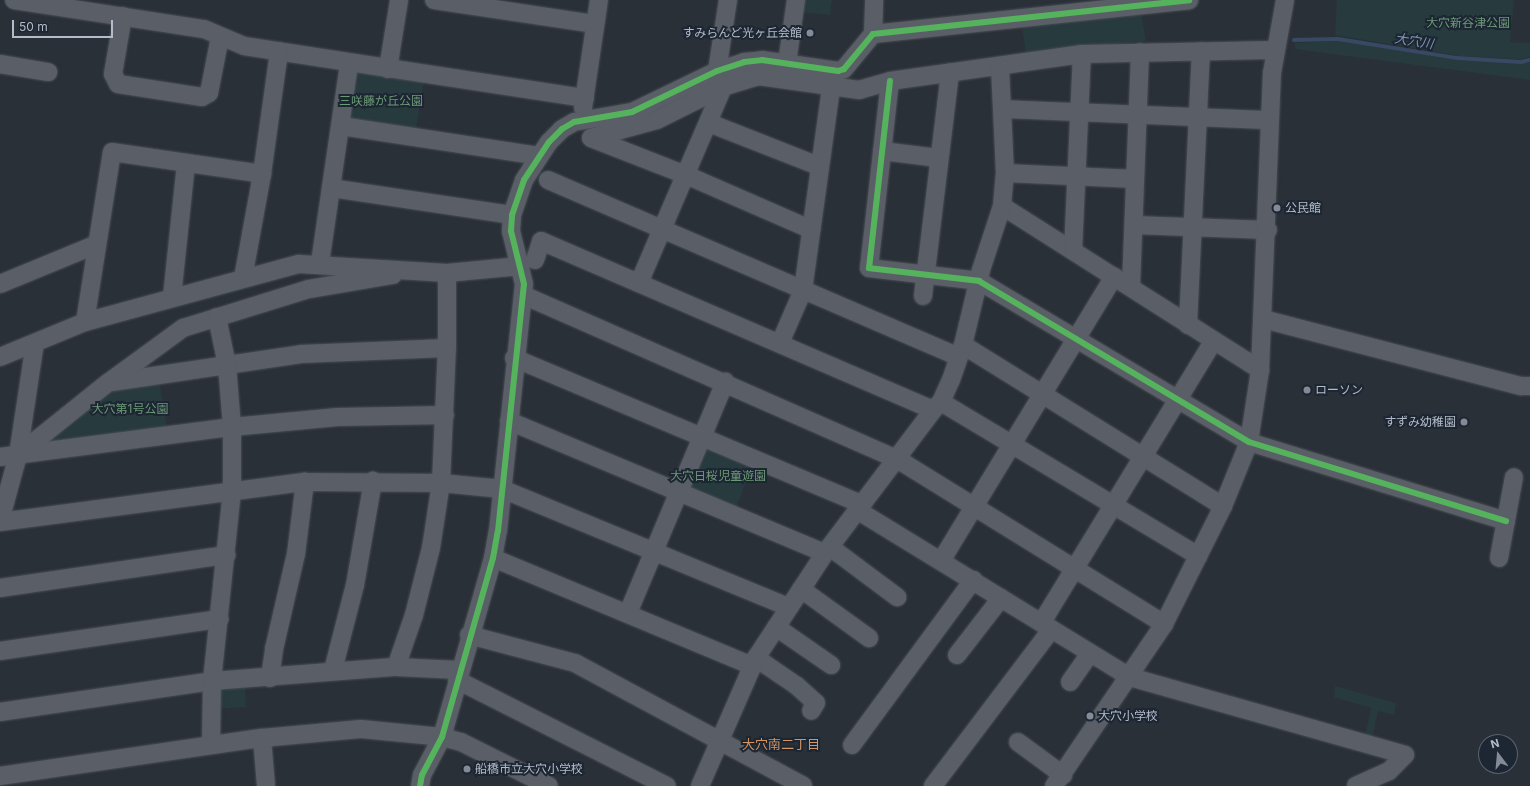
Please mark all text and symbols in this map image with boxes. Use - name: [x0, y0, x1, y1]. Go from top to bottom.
- scale bar: [14, 12, 115, 38]
- park label: 大穴新谷津公園: [1426, 16, 1510, 30]
- text: 50 m: [19, 19, 48, 34]
- place label: すみらんど光ヶ丘会館: [682, 26, 802, 40]
- marker: すみらんど光ヶ丘会館: [805, 28, 815, 38]
- water label: 大穴川: [1394, 30, 1434, 52]
- park label: 三咲藤が丘公園: [339, 94, 423, 108]
- place label: 公民館: [1285, 201, 1321, 215]
- marker: 公民館: [1272, 203, 1282, 213]
- place label: ローソン: [1315, 383, 1363, 397]
- marker: ローソン: [1302, 385, 1312, 395]
- park label: 大穴第1号公園: [92, 402, 168, 416]
- place label: すずみ幼稚園: [1384, 415, 1456, 429]
- marker: すずみ幼稚園: [1459, 417, 1469, 427]
- park label: 大穴日桜児童遊園: [670, 469, 766, 483]
- place label: 大穴小学校: [1098, 709, 1158, 723]
- marker: 大穴小学校: [1085, 711, 1095, 721]
- north arrow: [1478, 734, 1518, 774]
- district label: 大穴南二丁目: [742, 736, 820, 752]
- text: N: [1489, 736, 1501, 751]
- place label: 船橋市立大穴小学校: [475, 762, 583, 776]
- marker: 船橋市立大穴小学校: [462, 764, 472, 774]

